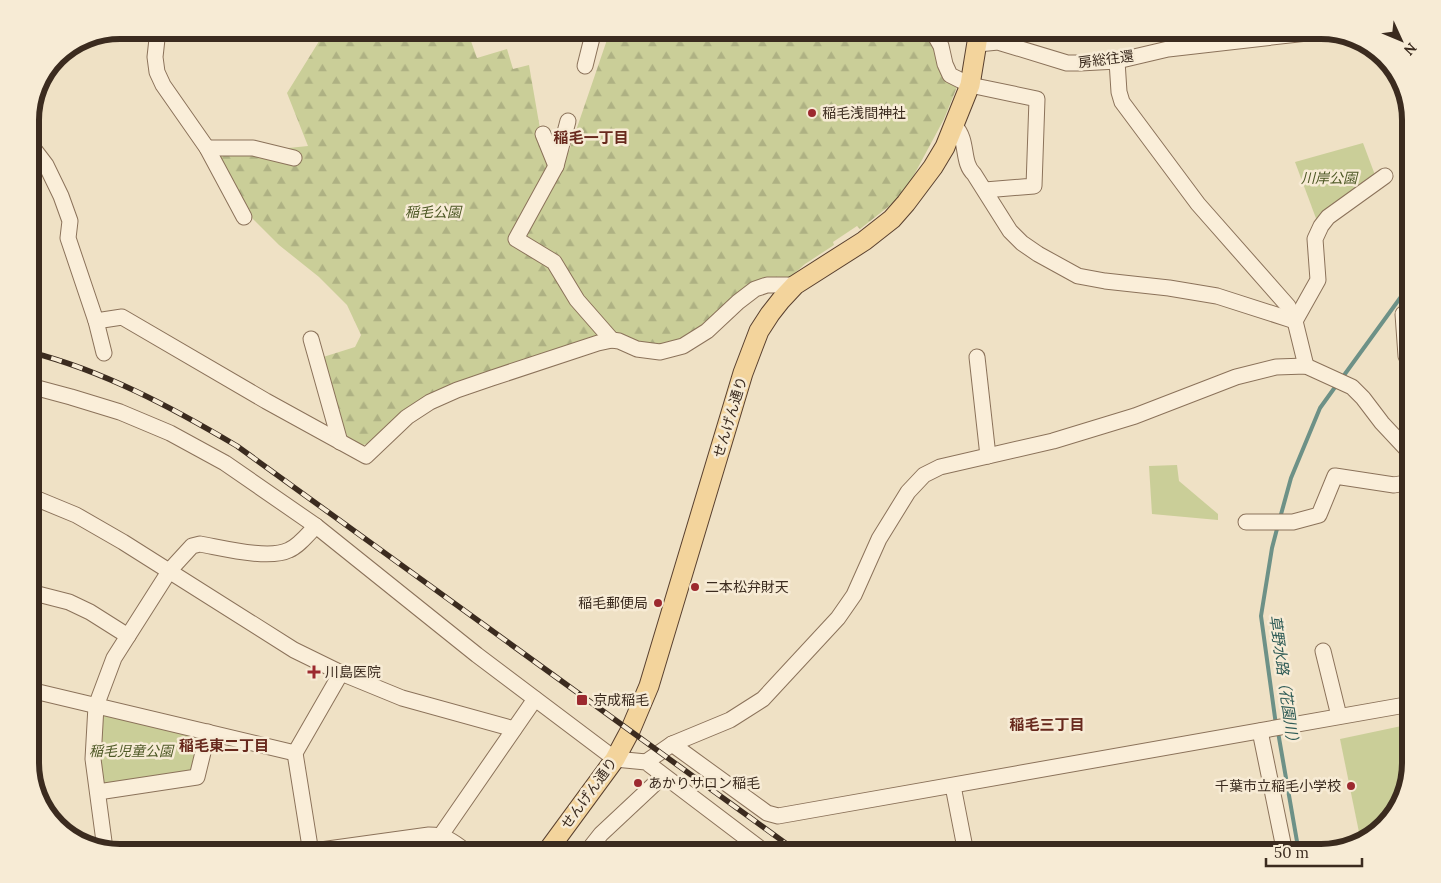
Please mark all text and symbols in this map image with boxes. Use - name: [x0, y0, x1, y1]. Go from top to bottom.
- north arrow: [1376, 15, 1426, 65]
- text: N: [1400, 39, 1421, 59]
- street label: 房総往還: [1077, 47, 1135, 71]
- place label: 稲毛浅間神社: [822, 104, 906, 122]
- marker: 稲毛浅間神社: [806, 107, 818, 119]
- district label: 稲毛一丁目: [553, 128, 629, 147]
- park label: 川岸公園: [1301, 169, 1359, 187]
- park label: 稲毛公園: [405, 203, 463, 221]
- street label: せんげん通り: [709, 374, 751, 460]
- place label: 二本松弁財天: [705, 578, 789, 596]
- marker: 二本松弁財天: [689, 581, 701, 593]
- place label: 稲毛郵便局: [578, 594, 648, 612]
- marker: 稲毛郵便局: [652, 597, 664, 609]
- water label: 草野水路（花園川）: [1266, 614, 1303, 750]
- place label: 川島医院: [325, 663, 381, 681]
- marker: 川島医院: [307, 665, 321, 679]
- place label: 京成稲毛: [593, 691, 649, 709]
- marker: 京成稲毛: [575, 693, 589, 707]
- district label: 稲毛三丁目: [1009, 715, 1085, 734]
- district label: 稲毛東二丁目: [179, 736, 269, 755]
- park label: 稲毛児童公園: [89, 742, 175, 760]
- street label: せんげん通り: [557, 754, 621, 832]
- place label: あかりサロン稲毛: [648, 774, 760, 792]
- marker: あかりサロン稲毛: [632, 777, 644, 789]
- place label: 千葉市立稲毛小学校: [1215, 777, 1341, 795]
- marker: 千葉市立稲毛小学校: [1345, 780, 1357, 792]
- scale bar: [1266, 836, 1362, 868]
- text: 50 m: [1274, 843, 1309, 862]

